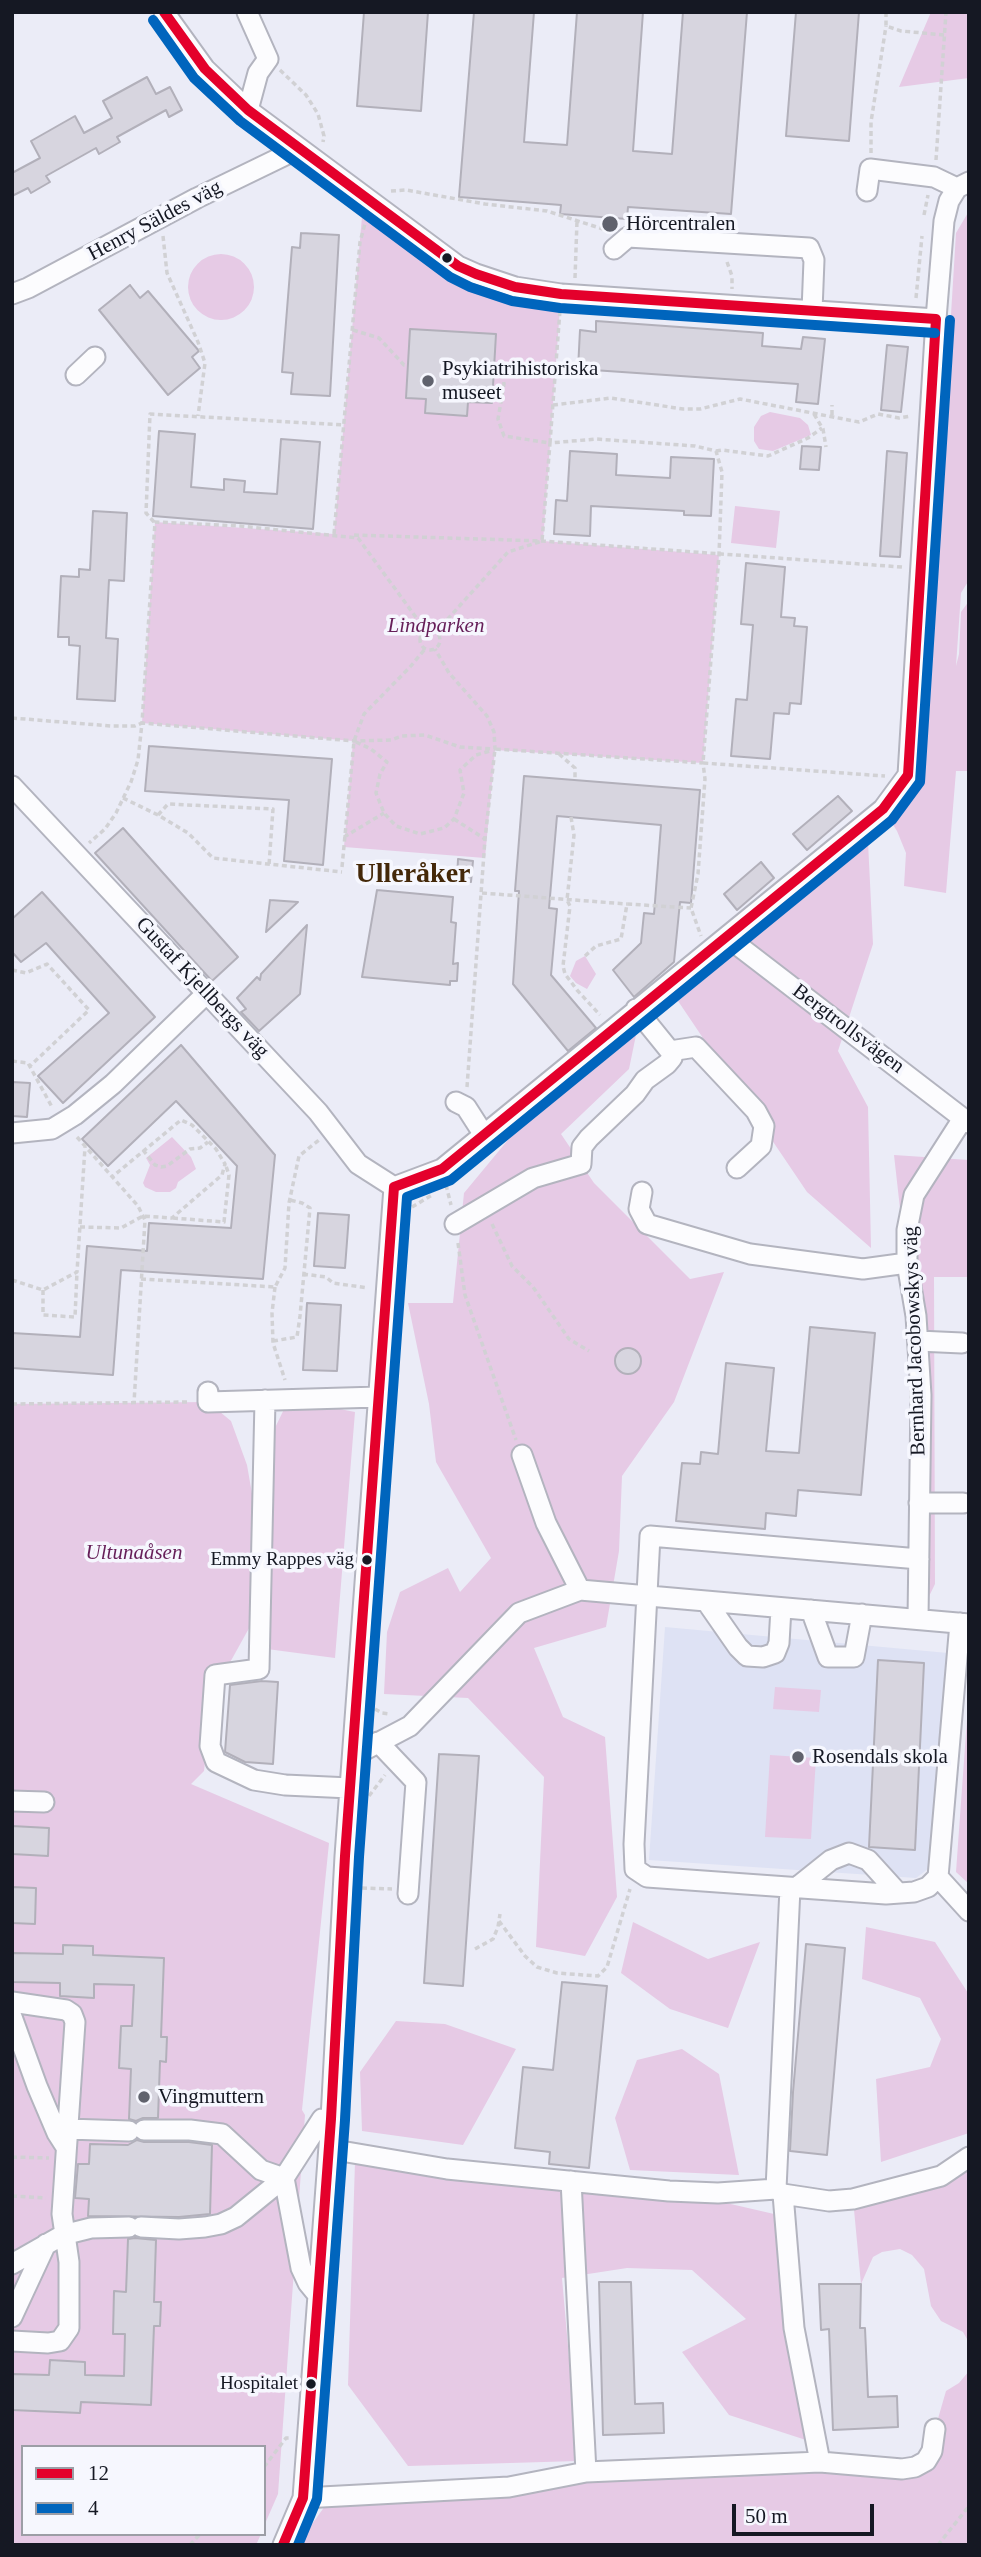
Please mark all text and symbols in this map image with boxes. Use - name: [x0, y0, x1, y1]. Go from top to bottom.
- street label: Henry Säldes väg: [84, 175, 226, 267]
- place label: Hörcentralen: [626, 211, 736, 237]
- marker: Hörcentralen: [600, 214, 620, 234]
- unlabelled marker: [440, 251, 454, 265]
- place label: Psykiatrihistoriska museet: [442, 356, 598, 406]
- marker: Psykiatrihistoriska museet: [420, 373, 436, 389]
- park label: Lindparken: [388, 613, 484, 639]
- district label: Ulleråker: [355, 858, 471, 892]
- street label: Gustaf Kjellbergs väg: [130, 912, 274, 1064]
- street label: Bergtrollsvägen: [787, 979, 909, 1079]
- street label: Bernhard Jacobowskys väg: [898, 1226, 932, 1456]
- park label: Ultunaåsen: [86, 1540, 182, 1566]
- place label: Emmy Rappes väg: [210, 1549, 354, 1571]
- marker: Emmy Rappes väg: [360, 1553, 374, 1567]
- place label: Rosendals skola: [812, 1744, 948, 1770]
- marker: Rosendals skola: [790, 1749, 806, 1765]
- place label: Vingmuttern: [158, 2084, 264, 2110]
- marker: Vingmuttern: [136, 2089, 152, 2105]
- place label: Hospitalet: [220, 2373, 298, 2395]
- marker: Hospitalet: [304, 2377, 318, 2391]
- legend: [21, 2445, 266, 2536]
- text: 12: [88, 2461, 109, 2485]
- scale bar: [736, 2490, 878, 2534]
- text: 4: [88, 2496, 99, 2520]
- text: 50 m: [745, 2504, 788, 2528]

